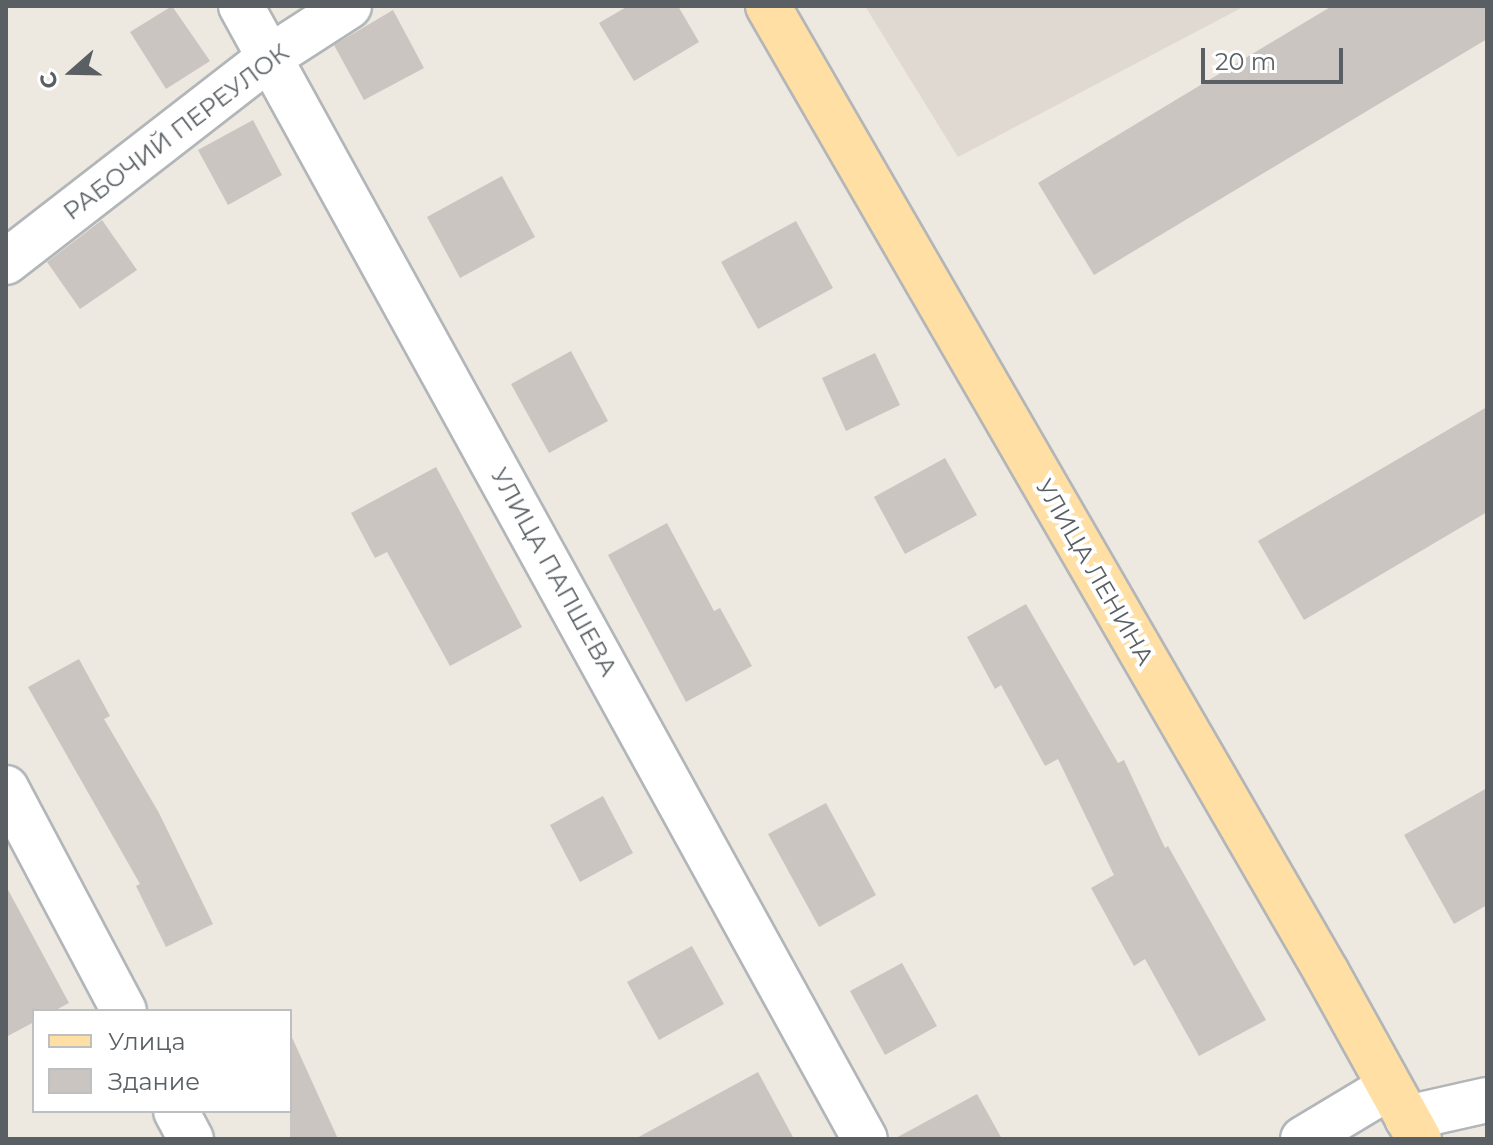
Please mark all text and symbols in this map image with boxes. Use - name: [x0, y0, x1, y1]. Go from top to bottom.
- north arrow: [32, 32, 112, 112]
- scale bar: [1205, 32, 1347, 82]
- street label: РАБОЧИЙ ПЕРЕУЛОК: [58, 38, 294, 226]
- text: 20 m: [1215, 47, 1276, 76]
- text: С: [34, 68, 64, 93]
- street label: УЛИЦА ПАПШЕВА: [485, 463, 623, 681]
- street label: УЛИЦА ЛЕНИНА: [1030, 474, 1160, 670]
- legend: [32, 1009, 292, 1113]
- text: Улица: [108, 1027, 186, 1056]
- text: Здание: [108, 1067, 200, 1096]

